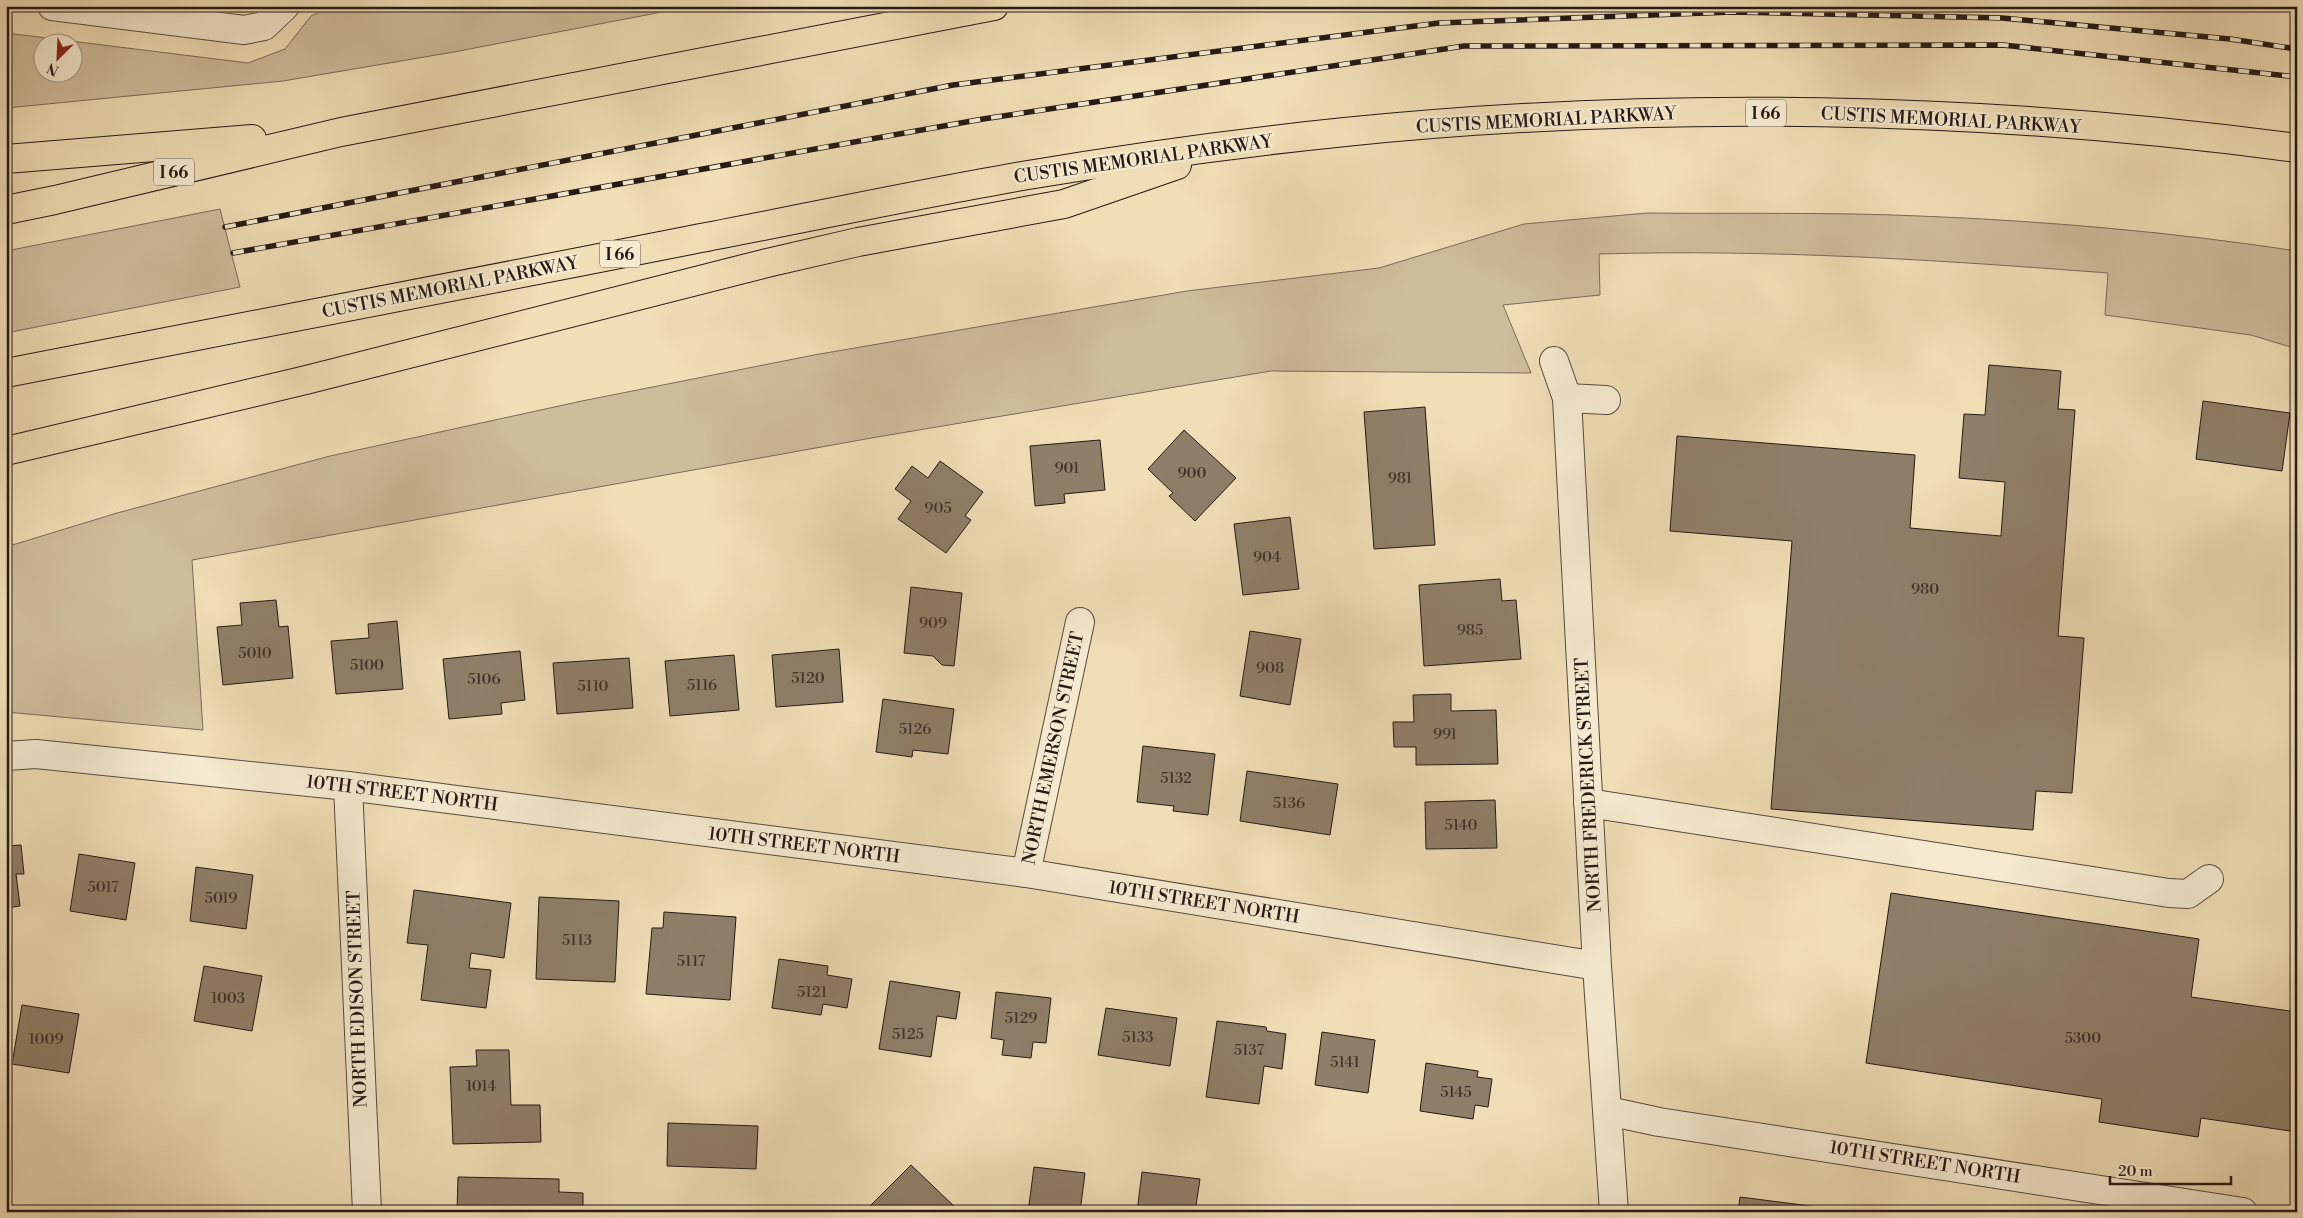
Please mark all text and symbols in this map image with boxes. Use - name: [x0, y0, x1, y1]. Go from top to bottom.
- north arrow: [32, 32, 82, 82]
- text: N: [44, 58, 62, 79]
- road number: I 66: [1746, 100, 1786, 126]
- street label: CUSTIS MEMORIAL PARKWAY: [1415, 102, 1678, 139]
- street label: CUSTIS MEMORIAL PARKWAY: [1820, 102, 2083, 139]
- street label: CUSTIS MEMORIAL PARKWAY: [1012, 130, 1275, 189]
- road number: I 66: [154, 158, 194, 186]
- road number: I 66: [600, 240, 640, 268]
- street label: CUSTIS MEMORIAL PARKWAY: [320, 251, 581, 324]
- house number: 901: [1054, 459, 1080, 478]
- house number: 900: [1178, 464, 1207, 483]
- house number: 981: [1388, 469, 1413, 488]
- house number: 905: [924, 499, 952, 518]
- house number: 904: [1253, 548, 1281, 567]
- house number: 980: [1911, 580, 1939, 599]
- house number: 909: [919, 614, 947, 633]
- house number: 985: [1457, 621, 1483, 640]
- street label: NORTH EMERSON STREET: [1018, 629, 1089, 867]
- house number: 5010: [238, 644, 272, 663]
- house number: 5100: [350, 656, 384, 675]
- street label: NORTH FREDERICK STREET: [1570, 657, 1607, 913]
- house number: 908: [1256, 659, 1284, 678]
- house number: 5120: [791, 669, 825, 688]
- house number: 5106: [467, 670, 501, 689]
- house number: 5116: [687, 676, 717, 695]
- house number: 5110: [577, 677, 609, 696]
- house number: 5126: [899, 720, 931, 739]
- house number: 991: [1433, 725, 1458, 744]
- house number: 5132: [1160, 769, 1192, 788]
- street label: 10TH STREET NORTH: [305, 770, 500, 817]
- house number: 5136: [1273, 794, 1305, 813]
- house number: 5140: [1444, 816, 1478, 835]
- street label: 10TH STREET NORTH: [707, 822, 902, 869]
- street label: 10TH STREET NORTH: [1107, 876, 1302, 929]
- house number: 5017: [88, 878, 119, 897]
- house number: 5019: [205, 889, 237, 908]
- street label: NORTH EDISON STREET: [342, 890, 373, 1108]
- house number: 5113: [562, 931, 592, 950]
- house number: 5117: [677, 952, 706, 971]
- house number: 5121: [797, 983, 828, 1002]
- house number: 1003: [211, 989, 245, 1008]
- house number: 5129: [1005, 1009, 1037, 1028]
- house number: 5125: [892, 1025, 924, 1044]
- house number: 5133: [1122, 1028, 1154, 1047]
- house number: 5300: [2065, 1029, 2101, 1048]
- house number: 1009: [29, 1030, 63, 1049]
- house number: 5137: [1234, 1041, 1265, 1060]
- house number: 5141: [1330, 1053, 1360, 1072]
- house number: 1014: [466, 1077, 496, 1096]
- house number: 5145: [1440, 1083, 1472, 1102]
- street label: 10TH STREET NORTH: [1828, 1136, 2023, 1189]
- scale bar: [2110, 1153, 2232, 1185]
- text: 20 m: [2118, 1162, 2153, 1181]

